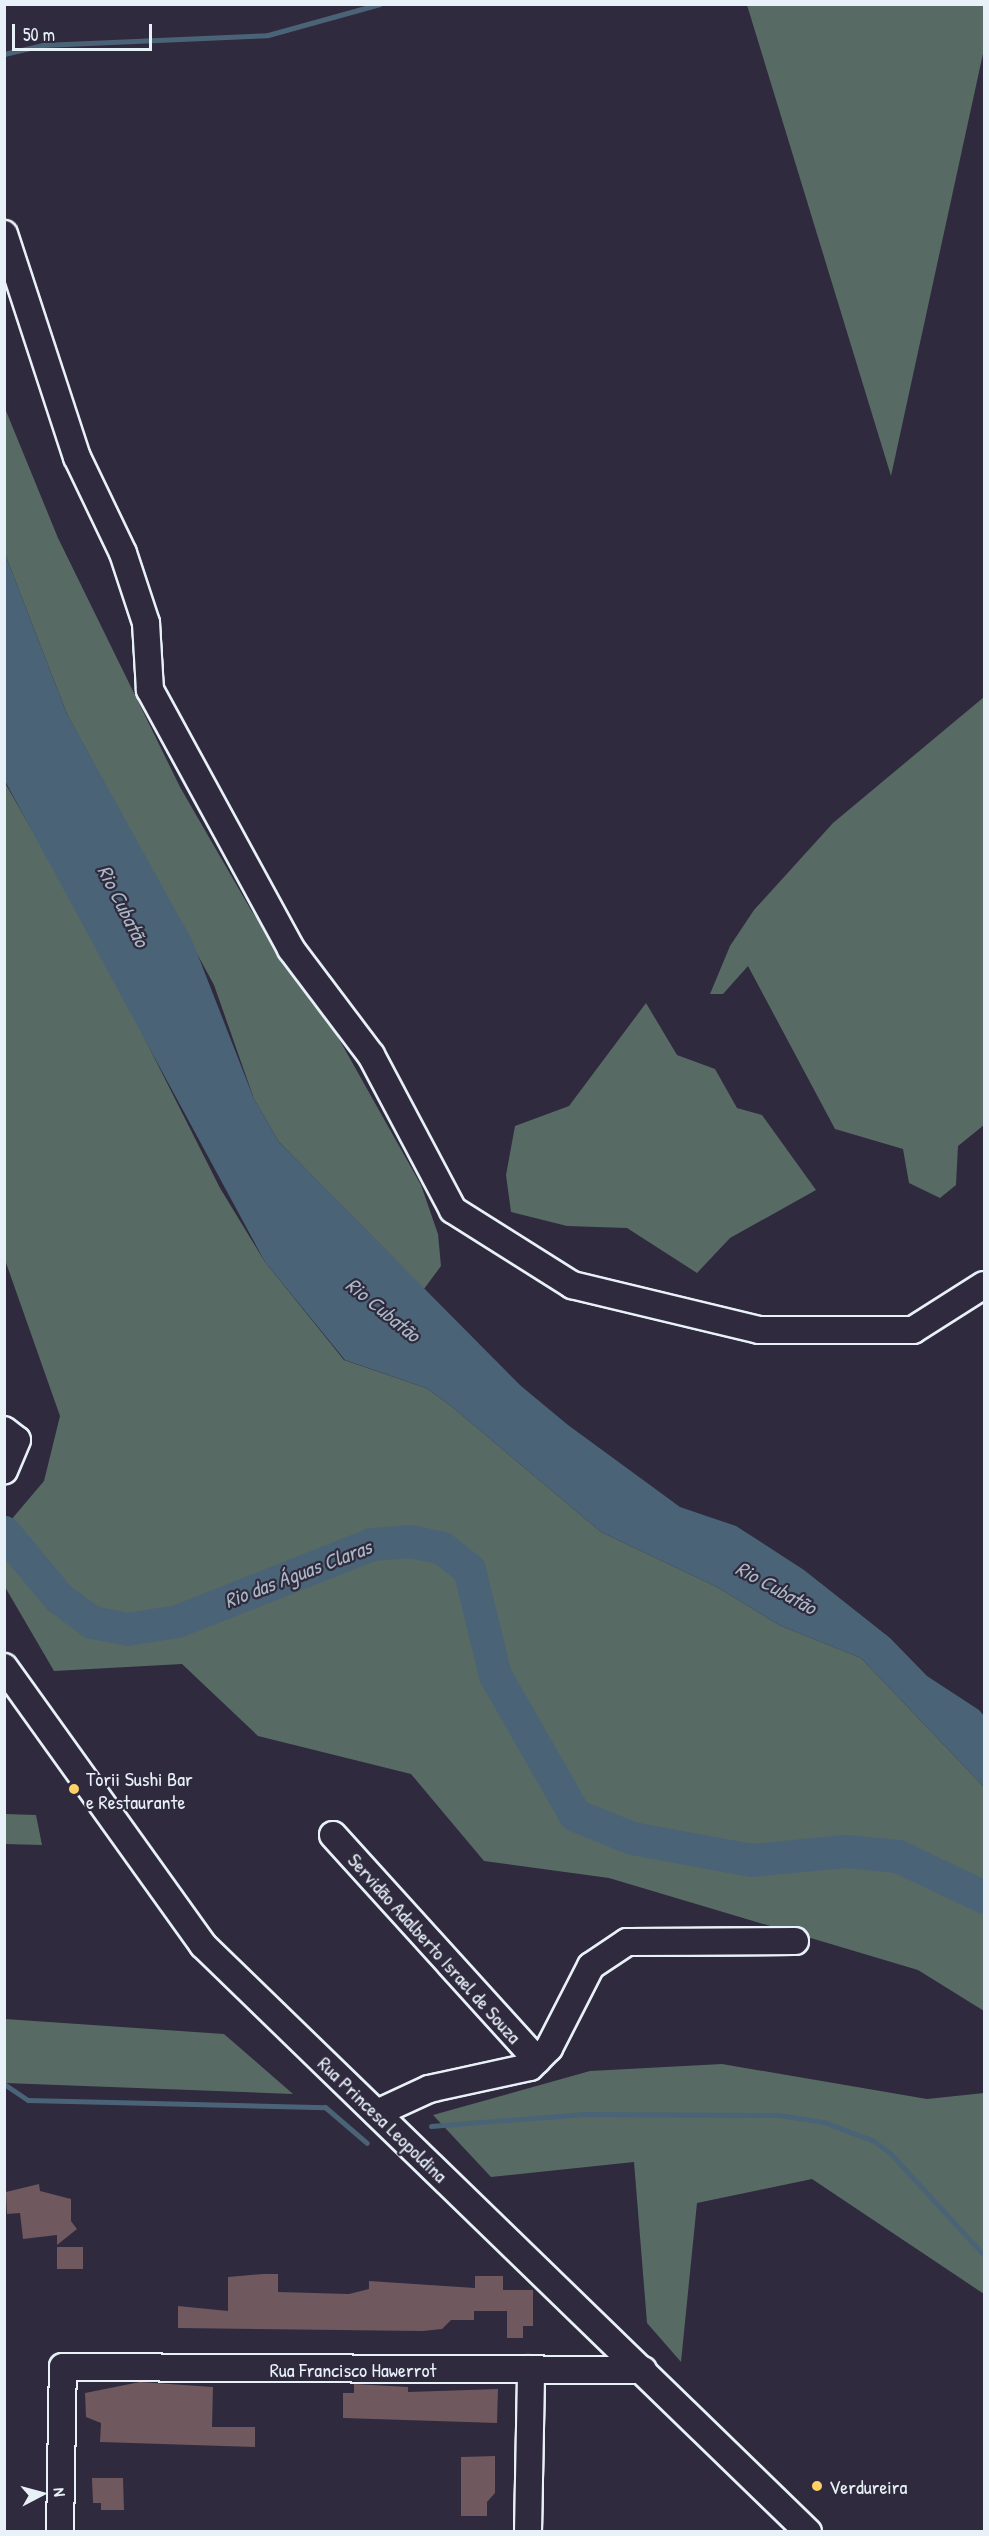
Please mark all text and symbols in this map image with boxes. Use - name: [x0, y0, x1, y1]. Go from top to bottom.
- scale bar: [15, 12, 154, 50]
- text: 50 m: [23, 22, 55, 47]
- water label: Rio Cubatão: [92, 861, 154, 951]
- water label: Rio Cubatão: [341, 1272, 425, 1348]
- water label: Rio das Águas Claras: [221, 1534, 375, 1614]
- water label: Rio Cubatão: [731, 1556, 821, 1620]
- place label: Torii Sushi Bar e Restaurante: [86, 1766, 193, 1813]
- marker: Torii Sushi Bar e Restaurante: [67, 1782, 81, 1796]
- street label: Servidão Adalberto Israel de Souza: [343, 1848, 527, 2048]
- street label: Rua Princesa Leopoldina: [313, 2051, 453, 2187]
- street label: Rua Francisco Hawerrot: [270, 2357, 436, 2381]
- north arrow: [12, 2464, 72, 2524]
- place label: Verdureira: [829, 2474, 907, 2498]
- marker: Verdureira: [810, 2479, 824, 2493]
- text: N: [49, 2487, 71, 2497]

